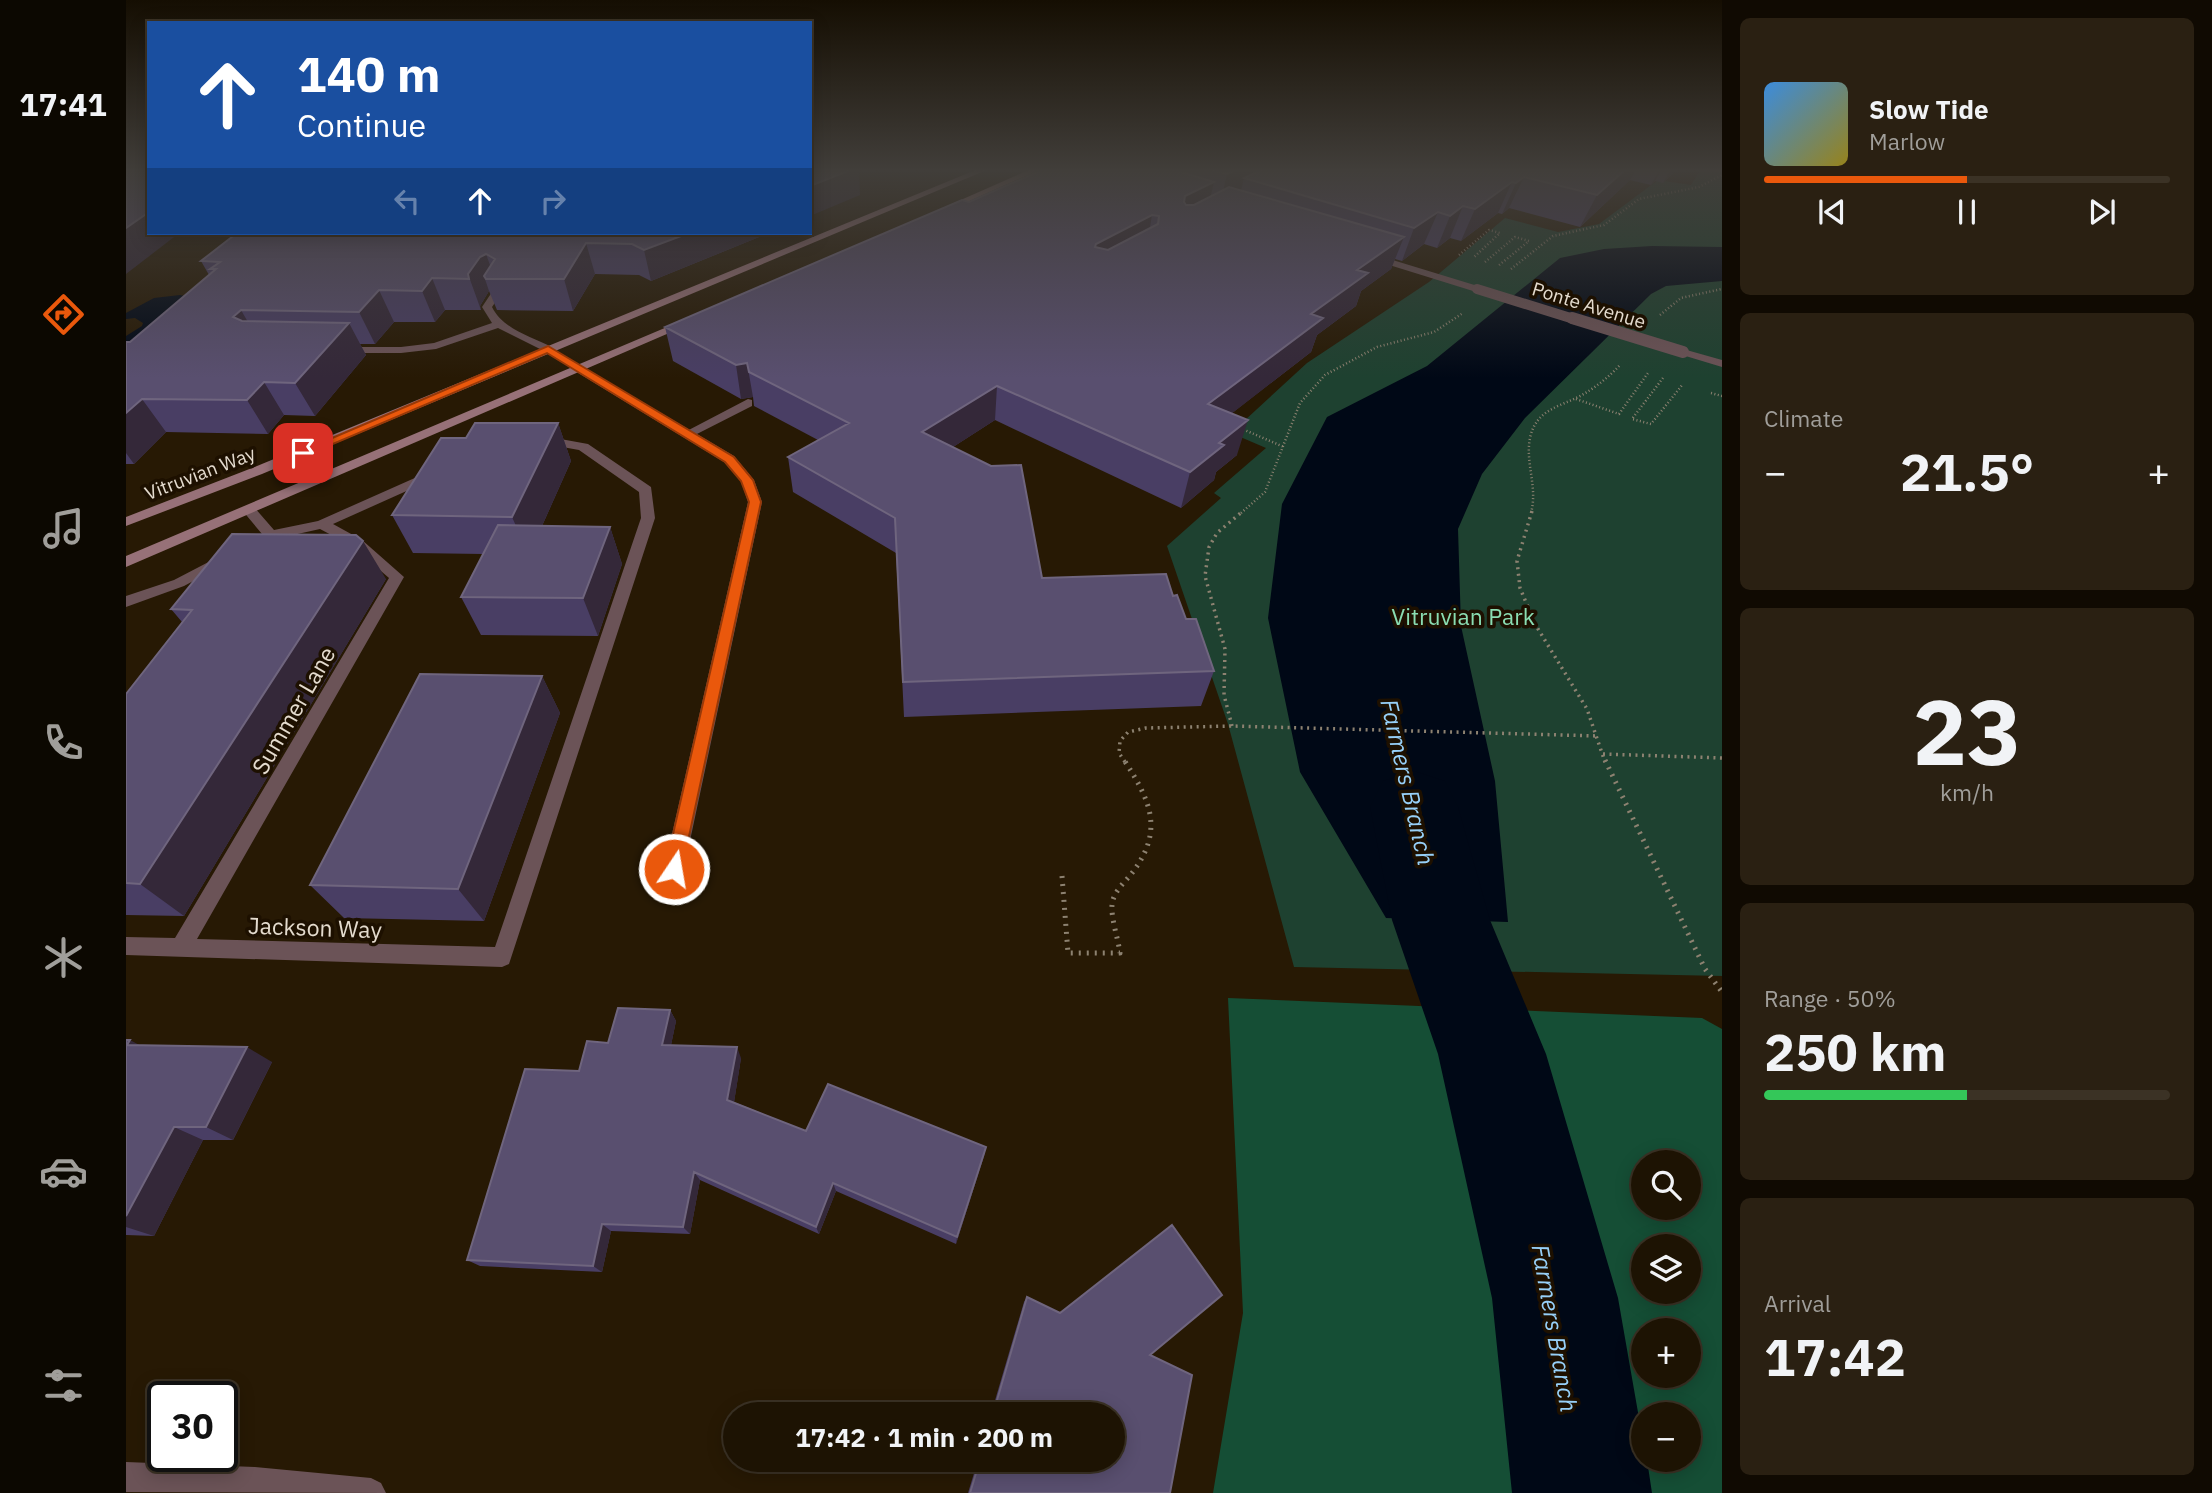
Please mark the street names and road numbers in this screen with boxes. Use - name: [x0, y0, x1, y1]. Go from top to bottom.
- street label: Ponte Avenue: [1529, 276, 1649, 334]
- street label: Vitruvian Way: [141, 441, 259, 505]
- street label: Summer Lane: [244, 641, 342, 779]
- street label: Jackson Way: [248, 910, 383, 944]

